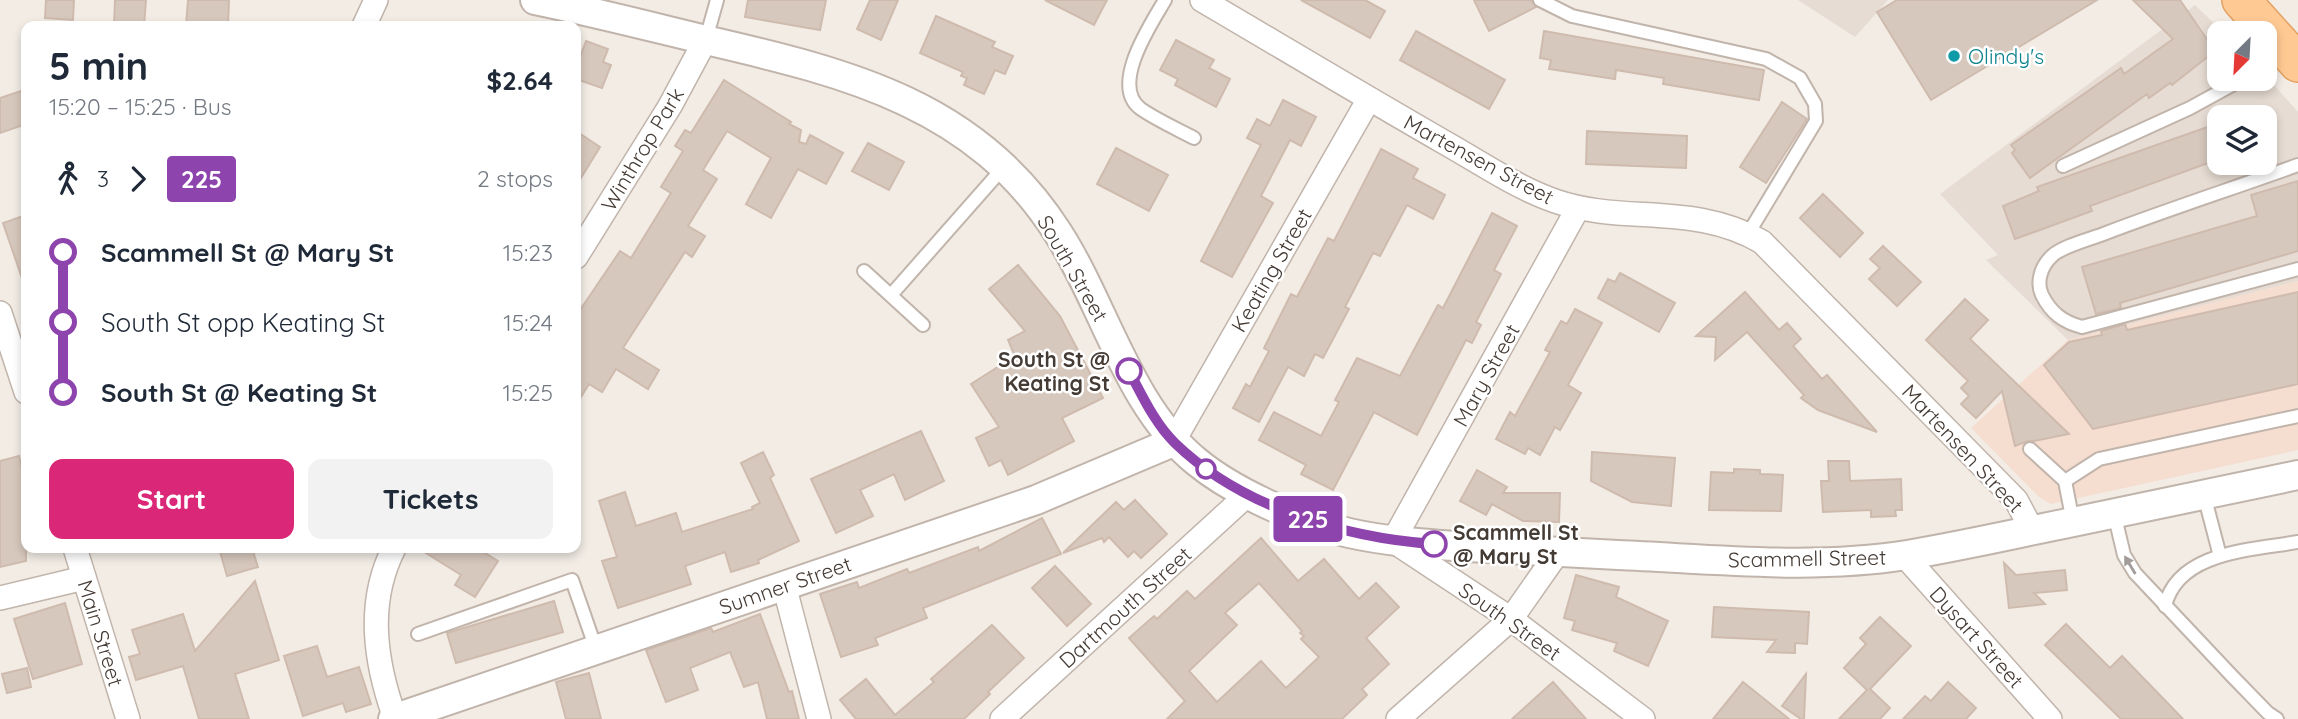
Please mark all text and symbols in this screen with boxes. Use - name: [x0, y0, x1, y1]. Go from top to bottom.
- north arrow: [2207, 21, 2277, 91]
- map controls: [2207, 21, 2277, 175]
- text: 5 min: [49, 42, 148, 90]
- place label: Olindy's: [1968, 43, 2044, 69]
- marker: Olindy's: [1946, 48, 1962, 64]
- text: $2.64: [487, 64, 553, 97]
- street label: Winthrop Park: [595, 83, 689, 215]
- text: 15:20 – 15:25 · Bus: [49, 92, 232, 121]
- button: layers: [2207, 105, 2277, 175]
- street label: Martensen Street: [1400, 109, 1558, 209]
- icon: walk: [49, 160, 87, 198]
- icon: forward: [119, 160, 157, 198]
- text: 3: [97, 164, 109, 193]
- text: 225: [181, 164, 222, 194]
- text: 2 stops: [477, 164, 553, 193]
- street label: Keating Street: [1225, 204, 1317, 336]
- street label: South Street: [1032, 210, 1114, 326]
- text: Scammell St @ Mary St: [101, 236, 394, 269]
- text: 15:23: [503, 238, 553, 267]
- text: South St opp Keating St: [101, 306, 385, 339]
- text: 15:24: [503, 308, 553, 337]
- street label: Mary Street: [1447, 319, 1525, 431]
- place label: South St @ Keating St: [998, 346, 1110, 396]
- marker: South St @ Keating St: [1116, 358, 1142, 384]
- text: South St @ Keating St: [101, 376, 377, 409]
- text: 15:25: [502, 378, 553, 407]
- street label: Martensen Street: [1897, 378, 2029, 518]
- button: Start: [49, 459, 294, 539]
- button: Tickets: [308, 459, 553, 539]
- unlabelled marker: [1196, 459, 1216, 479]
- line badge: 225: [1268, 496, 1348, 542]
- text: 225: [1287, 504, 1329, 534]
- place label: Scammell St @ Mary St: [1453, 519, 1579, 569]
- marker: Scammell St @ Mary St: [1421, 531, 1447, 557]
- street label: Dartmouth Street: [1054, 541, 1196, 673]
- street label: Scammell Street: [1728, 544, 1886, 572]
- street label: Sumner Street: [715, 550, 855, 620]
- one-way arrow: [2124, 555, 2136, 574]
- street label: South Street: [1454, 576, 1566, 666]
- street label: Main Street: [73, 577, 129, 689]
- street label: Dysart Street: [1925, 581, 2029, 693]

